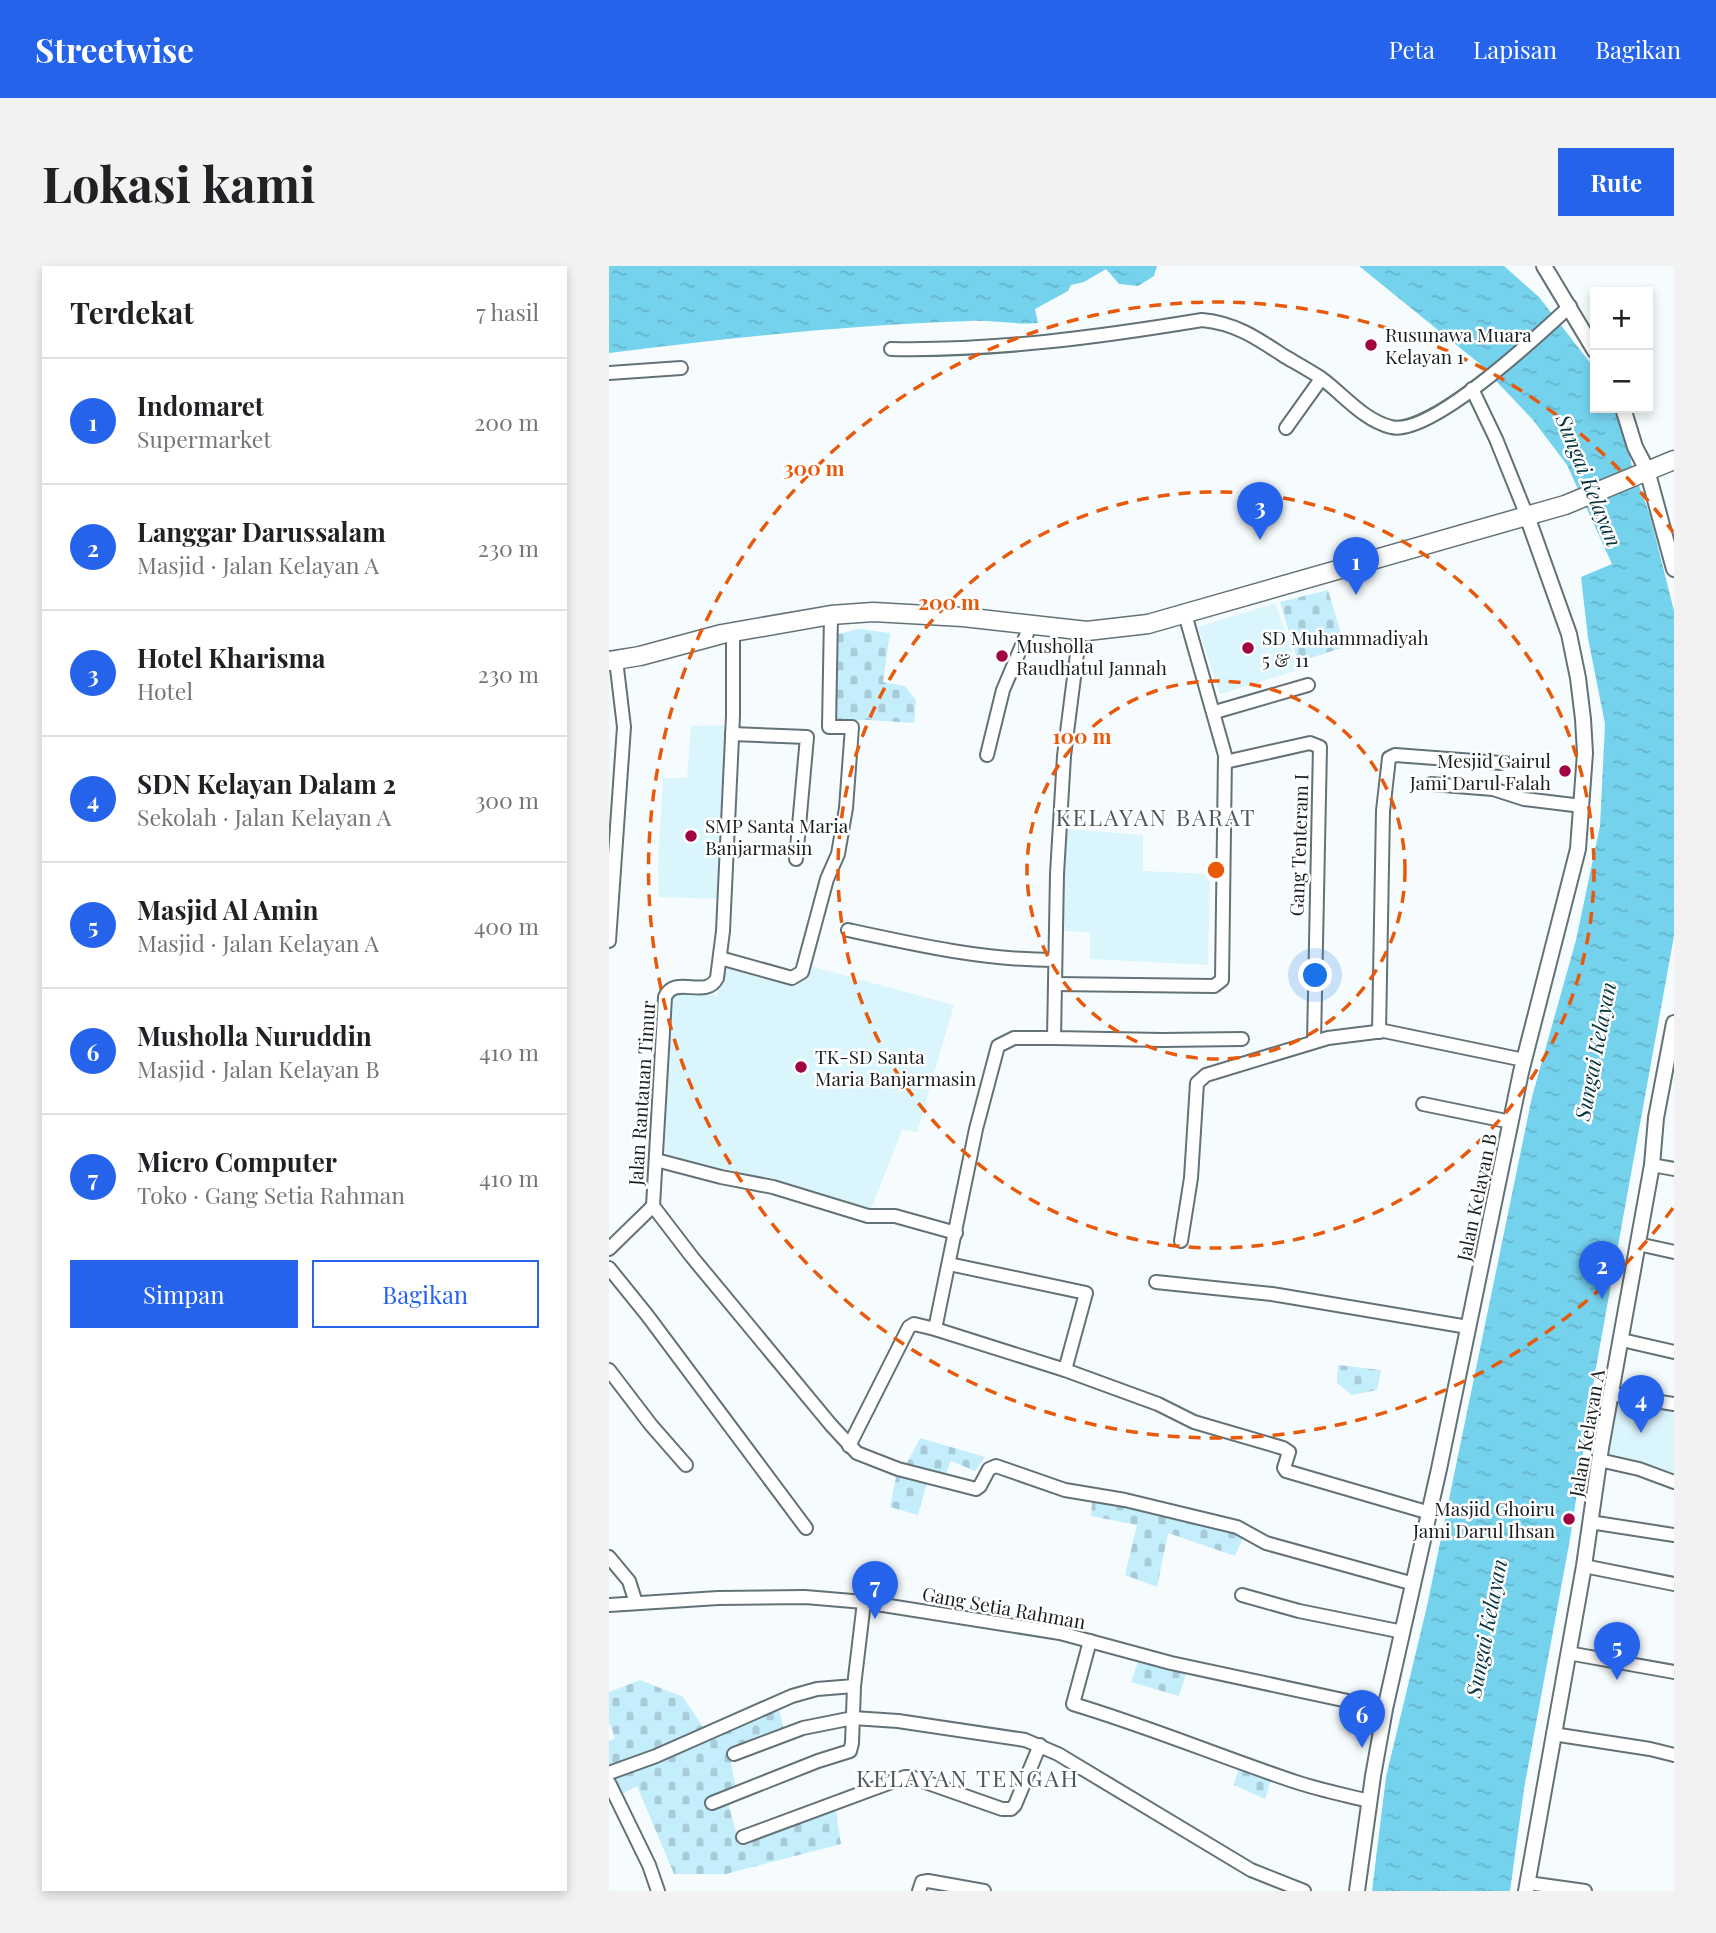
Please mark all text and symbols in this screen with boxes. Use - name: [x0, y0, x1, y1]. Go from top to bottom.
- text: Streetwise: [35, 27, 194, 71]
- text: Peta: [1389, 33, 1435, 65]
- text: Lapisan: [1473, 33, 1557, 65]
- text: Bagikan: [1595, 33, 1681, 65]
- button: Rute: [1558, 148, 1674, 216]
- text: Lokasi kami: [42, 150, 316, 215]
- map controls: [1590, 287, 1653, 413]
- button: +: [1590, 287, 1653, 350]
- text: Terdekat: [70, 292, 194, 332]
- text: 7 hasil: [476, 296, 539, 327]
- place label: Rusunawa Muara Kelayan 1: [1385, 321, 1532, 369]
- marker: Rusunawa Muara Kelayan 1: [1363, 337, 1379, 353]
- button: −: [1590, 350, 1653, 413]
- text: Indomaret: [137, 388, 264, 423]
- text: 1: [89, 406, 97, 437]
- text: 200 m: [474, 406, 539, 437]
- water label: Sungai Kelayan: [1550, 409, 1629, 550]
- text: Supermarket: [137, 423, 271, 454]
- text: 300 m: [783, 453, 845, 481]
- pin: 3: [1237, 482, 1283, 540]
- text: Langgar Darussalam: [137, 514, 386, 549]
- text: 2: [87, 532, 99, 563]
- text: 230 m: [478, 532, 539, 563]
- pin: 1: [1333, 537, 1379, 595]
- text: Masjid · Jalan Kelayan A: [137, 549, 379, 580]
- text: 200 m: [918, 587, 980, 615]
- place label: SD Muhammadiyah 5 & 11: [1262, 624, 1429, 672]
- place label: Musholla Raudhatul Jannah: [1016, 632, 1167, 680]
- text: Hotel Kharisma: [137, 640, 325, 675]
- marker: SD Muhammadiyah 5 & 11: [1240, 640, 1256, 656]
- marker: Musholla Raudhatul Jannah: [994, 648, 1010, 664]
- text: 3: [87, 658, 99, 689]
- text: 230 m: [478, 658, 539, 689]
- text: Hotel: [137, 675, 193, 706]
- text: 100 m: [1052, 721, 1112, 749]
- place label: Mesjid Gairul Jami Darul Falah: [1409, 747, 1552, 795]
- marker: Mesjid Gairul Jami Darul Falah: [1557, 763, 1573, 779]
- text: SDN Kelayan Dalam 2: [137, 766, 396, 801]
- street label: Gang Tenteram I: [1283, 773, 1313, 917]
- text: 4: [87, 784, 99, 815]
- text: 300 m: [475, 784, 539, 815]
- text: Sekolah · Jalan Kelayan A: [137, 801, 391, 832]
- district label: KELAYAN BARAT: [1055, 801, 1257, 832]
- place label: SMP Santa Maria Banjarmasin: [705, 812, 849, 860]
- marker: SMP Santa Maria Banjarmasin: [683, 828, 699, 844]
- centre of rings: [1204, 858, 1228, 882]
- text: Masjid Al Amin: [137, 892, 318, 927]
- text: 5: [88, 910, 98, 941]
- text: 400 m: [474, 910, 539, 941]
- text: Masjid · Jalan Kelayan A: [137, 927, 379, 958]
- your location: [1298, 958, 1332, 992]
- water label: Sungai Kelayan: [1567, 979, 1621, 1124]
- street label: Jalan Rantauan Timur: [621, 999, 660, 1187]
- text: Musholla Nuruddin: [137, 1018, 372, 1053]
- text: 6: [87, 1036, 99, 1067]
- text: 410 m: [479, 1036, 539, 1067]
- place label: TK-SD Santa Maria Banjarmasin: [815, 1043, 977, 1091]
- text: Masjid · Jalan Kelayan B: [137, 1053, 380, 1084]
- marker: TK-SD Santa Maria Banjarmasin: [793, 1059, 809, 1075]
- street label: Jalan Kelayan B: [1450, 1131, 1502, 1264]
- text: Micro Computer: [137, 1144, 337, 1179]
- text: 7: [88, 1162, 98, 1193]
- text: 410 m: [479, 1162, 539, 1193]
- text: Toko · Gang Setia Rahman: [137, 1179, 405, 1210]
- pin: 2: [1579, 1241, 1625, 1299]
- button: Simpan: [70, 1260, 298, 1328]
- button: Bagikan: [312, 1260, 539, 1328]
- street label: Jalan Kelayan A: [1562, 1366, 1610, 1500]
- pin: 4: [1618, 1375, 1664, 1433]
- place label: Masjid Ghoiru Jami Darul Ihsan: [1412, 1495, 1556, 1543]
- marker: Masjid Ghoiru Jami Darul Ihsan: [1561, 1511, 1577, 1527]
- water label: Sungai Kelayan: [1458, 1556, 1512, 1701]
- pin: 7: [852, 1561, 898, 1619]
- street label: Gang Setia Rahman: [920, 1580, 1088, 1634]
- pin: 5: [1594, 1622, 1640, 1680]
- pin: 6: [1339, 1690, 1385, 1748]
- district label: KELAYAN TENGAH: [856, 1762, 1080, 1793]

